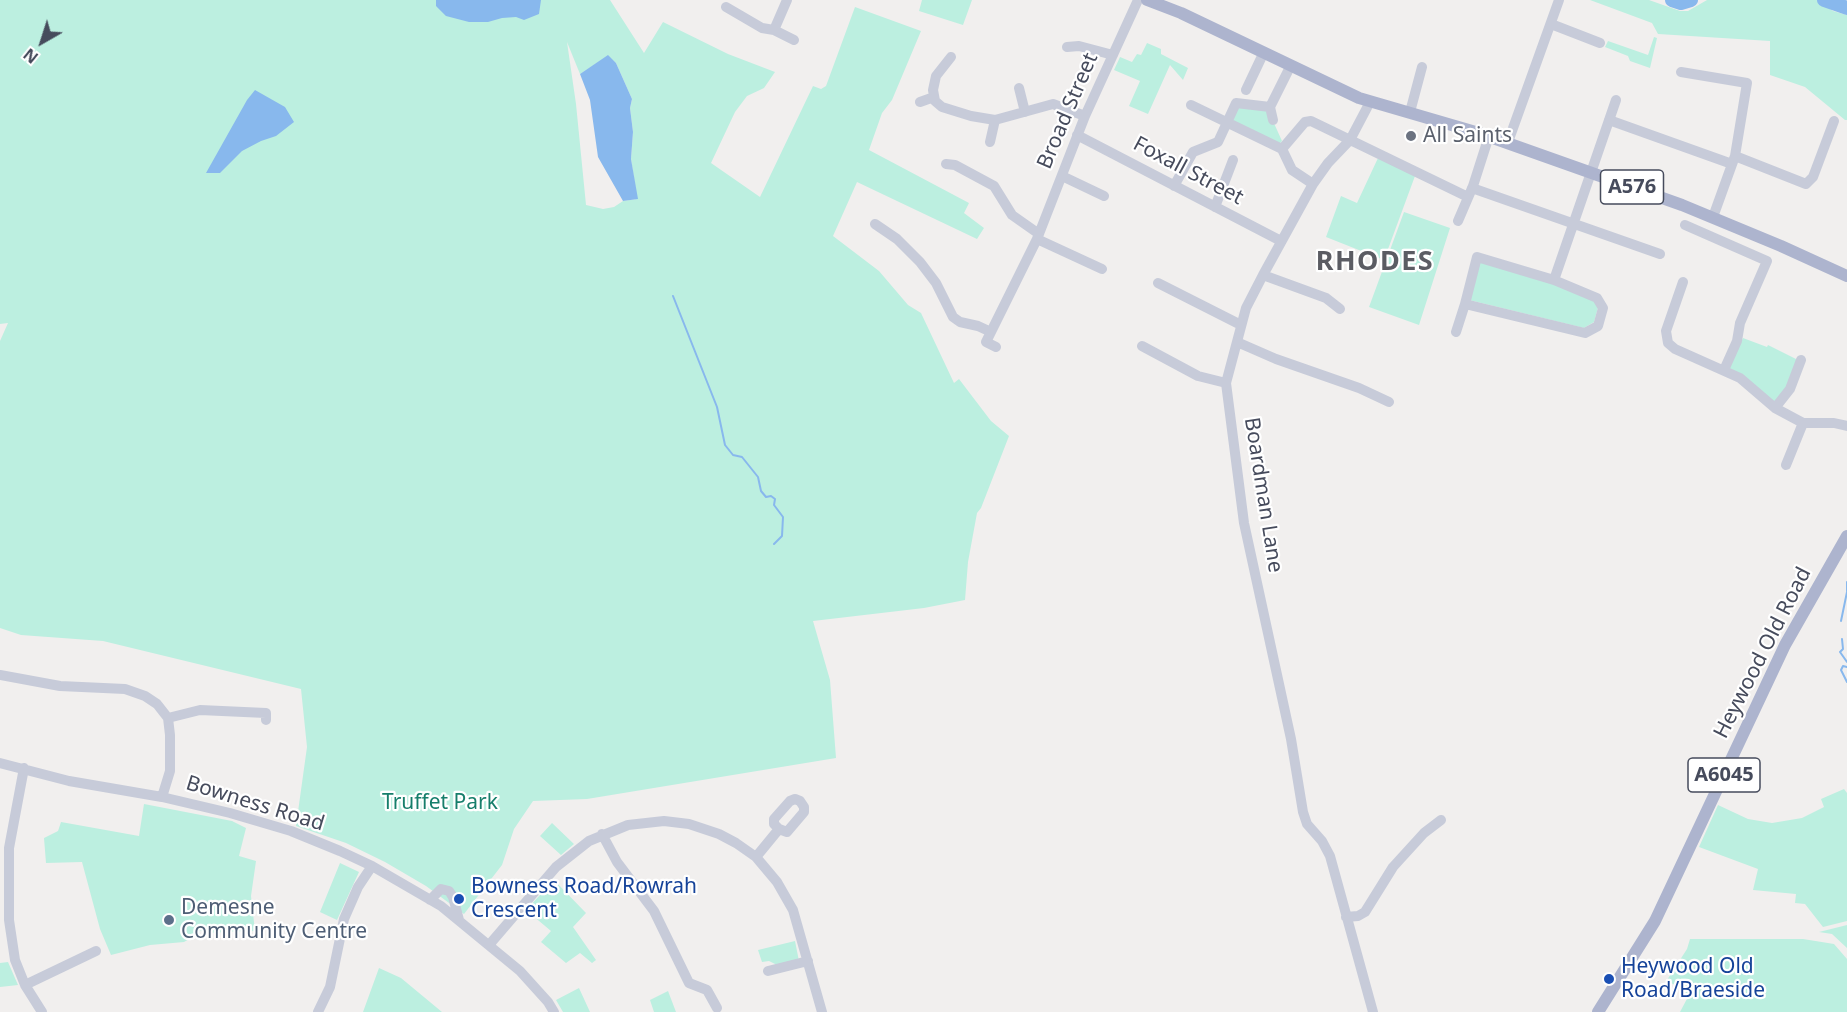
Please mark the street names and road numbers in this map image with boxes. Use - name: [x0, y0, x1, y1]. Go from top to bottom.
- street label: Broad Street: [1032, 49, 1104, 173]
- street label: Foxall Street: [1129, 131, 1247, 211]
- road number: A576: [1600, 170, 1664, 204]
- street label: Boardman Lane: [1238, 416, 1288, 574]
- street label: Heywood Old Road: [1709, 563, 1817, 743]
- road number: A6045: [1688, 758, 1760, 792]
- street label: Bowness Road: [183, 771, 327, 837]

